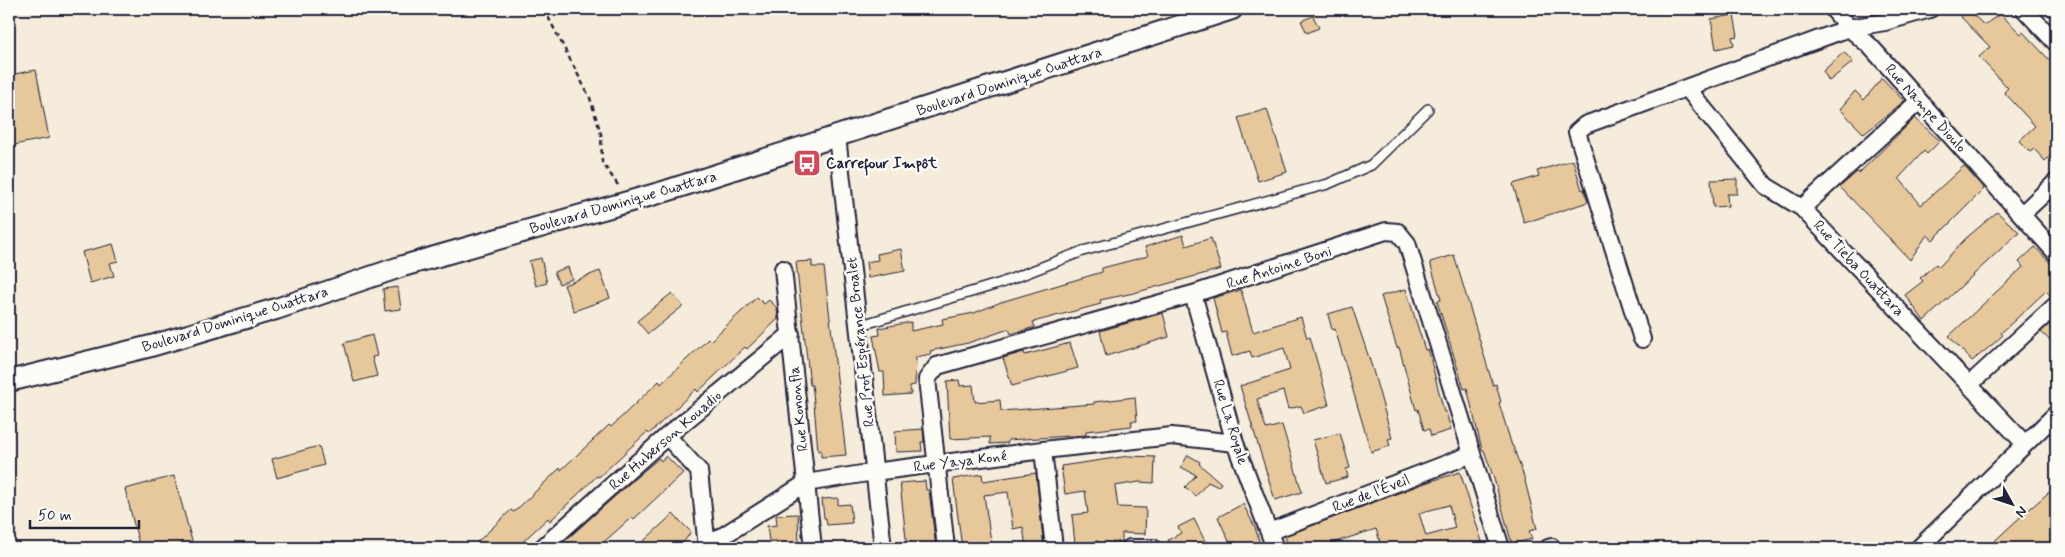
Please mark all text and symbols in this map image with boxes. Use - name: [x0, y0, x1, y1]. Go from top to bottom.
- street label: Boulevard Dominique Ouattara: [914, 43, 1104, 121]
- street label: Rue Nampe Dioulo: [1880, 60, 1971, 157]
- bus stop icon: Carrefour Impôt: [792, 148, 822, 178]
- place label: Carrefour Impôt: [826, 154, 938, 176]
- street label: Boulevard Dominique Ouattara: [527, 167, 719, 239]
- street label: Rue Tieba Ouattara: [1808, 216, 1908, 321]
- street label: Rue Antoine Boni: [1224, 242, 1334, 294]
- street label: Rue Prof Espérance Broalet: [842, 256, 880, 428]
- street label: Boulevard Dominique Ouattara: [140, 282, 331, 358]
- street label: Rue Kononfla: [785, 365, 813, 452]
- street label: Rue La Royale: [1208, 377, 1253, 468]
- street label: Rue Huberson Kouadio: [605, 386, 726, 495]
- street label: Rue Yaya Koné: [913, 446, 1008, 478]
- street label: Rue de l'Éveil: [1329, 469, 1413, 518]
- north arrow: [1988, 480, 2038, 530]
- scale bar: [30, 497, 139, 529]
- text: N: [2011, 502, 2031, 521]
- text: 50 m: [38, 506, 72, 526]

